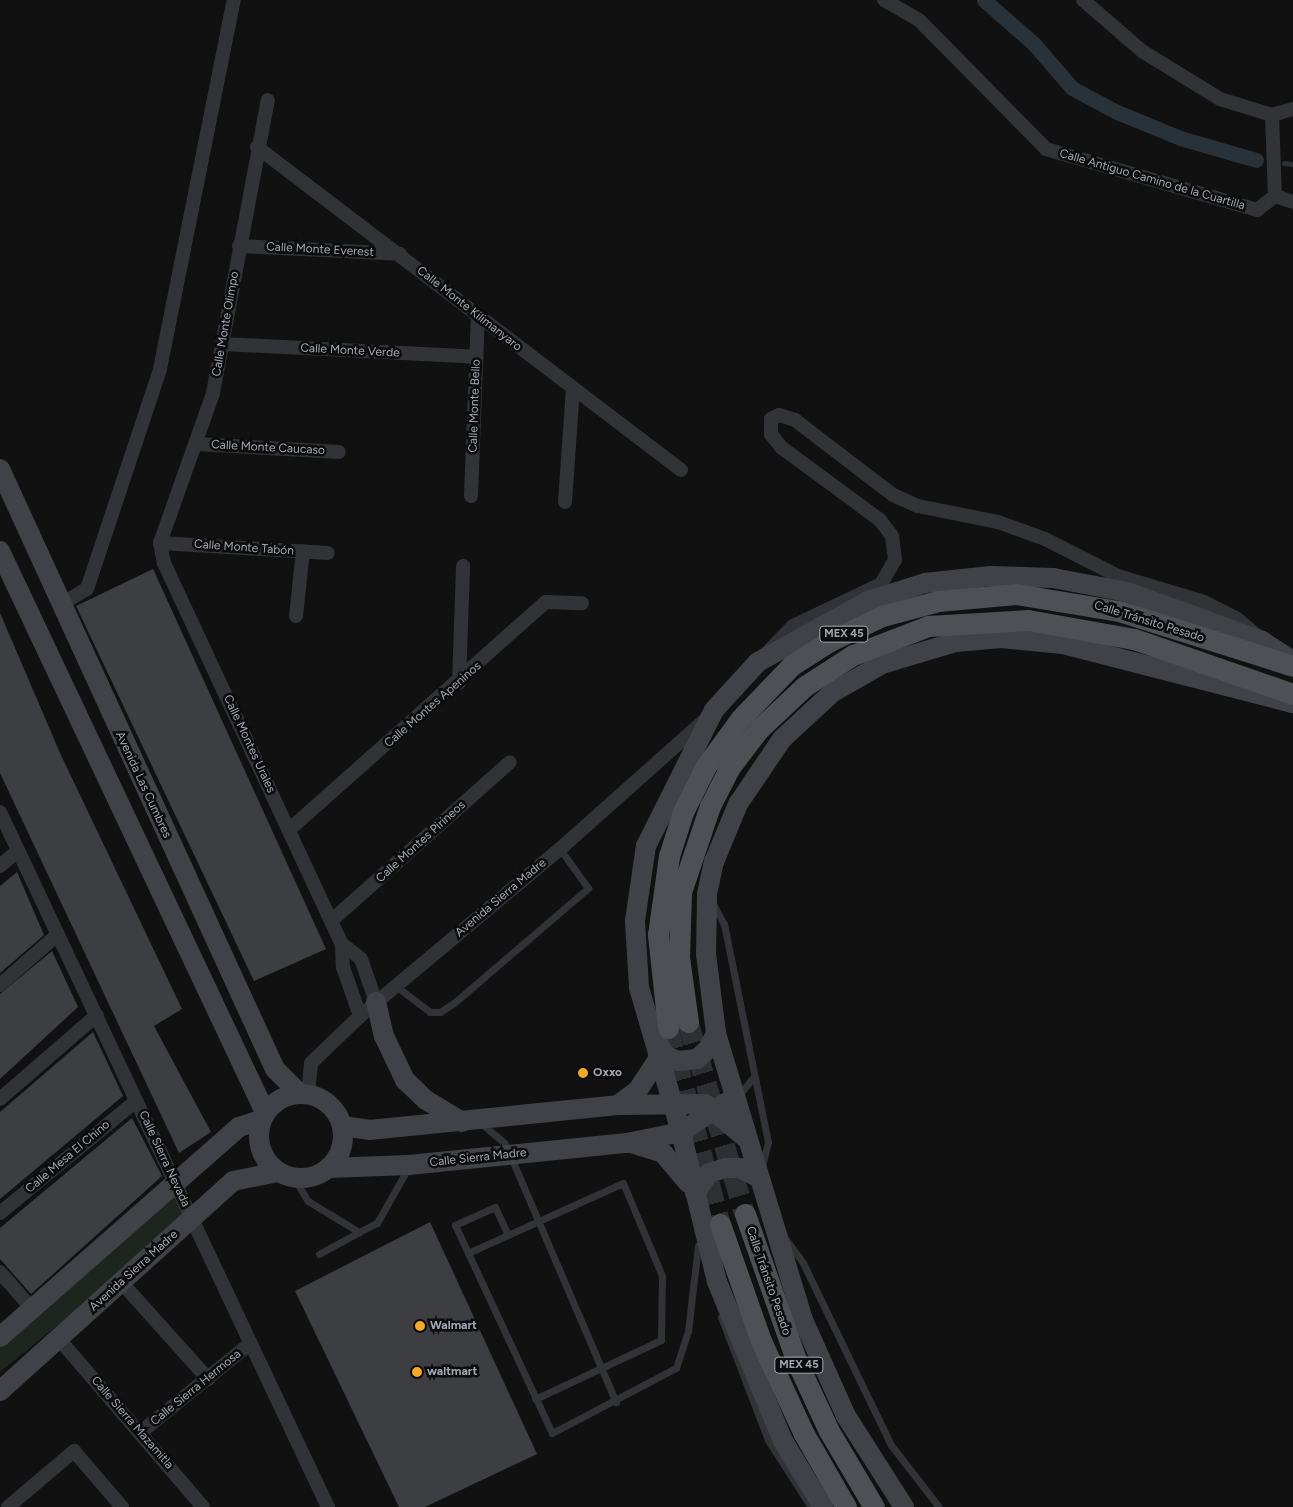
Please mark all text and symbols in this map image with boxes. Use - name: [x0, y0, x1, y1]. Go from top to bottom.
- street label: Calle Antiguo Camino de la Cuartilla: [1058, 147, 1246, 213]
- street label: Calle Monte Everest: [266, 240, 374, 260]
- street label: Calle Monte Kilimanyaro: [414, 264, 524, 354]
- street label: Calle Monte Olimpo: [210, 270, 242, 378]
- street label: Calle Monte Verde: [300, 341, 400, 361]
- street label: Calle Monte Bello: [466, 359, 484, 453]
- street label: Calle Monte Caucaso: [211, 438, 325, 458]
- street label: Calle Monte Tabón: [194, 537, 294, 559]
- street label: Calle Tránsito Pesado: [1092, 598, 1206, 646]
- road number: MEX 45: [819, 626, 869, 642]
- street label: Calle Montes Apeninos: [382, 659, 484, 751]
- street label: Calle Montes Urales: [220, 693, 278, 795]
- street label: Avenida Las Cumbres: [112, 729, 174, 841]
- street label: Calle Montes Pirineos: [373, 798, 469, 886]
- street label: Avenida Sierra Madre: [453, 856, 549, 940]
- place label: Oxxo: [593, 1066, 622, 1080]
- marker: Oxxo: [577, 1067, 589, 1079]
- street label: Calle Sierra Nevada: [135, 1109, 193, 1209]
- street label: Calle Mesa El Chino: [23, 1118, 113, 1196]
- street label: Calle Sierra Madre: [429, 1146, 527, 1170]
- street label: Calle Tránsito Pesado: [743, 1225, 793, 1337]
- street label: Avenida Sierra Madre: [87, 1227, 181, 1315]
- place label: Walmart: [430, 1319, 477, 1333]
- marker: Walmart: [414, 1320, 426, 1332]
- street label: Calle Sierra Hermosa: [148, 1347, 244, 1429]
- road number: MEX 45: [774, 1356, 824, 1374]
- place label: waltmart: [427, 1365, 477, 1379]
- marker: waltmart: [411, 1366, 423, 1378]
- street label: Calle Sierra Mazamitla: [88, 1374, 176, 1472]

